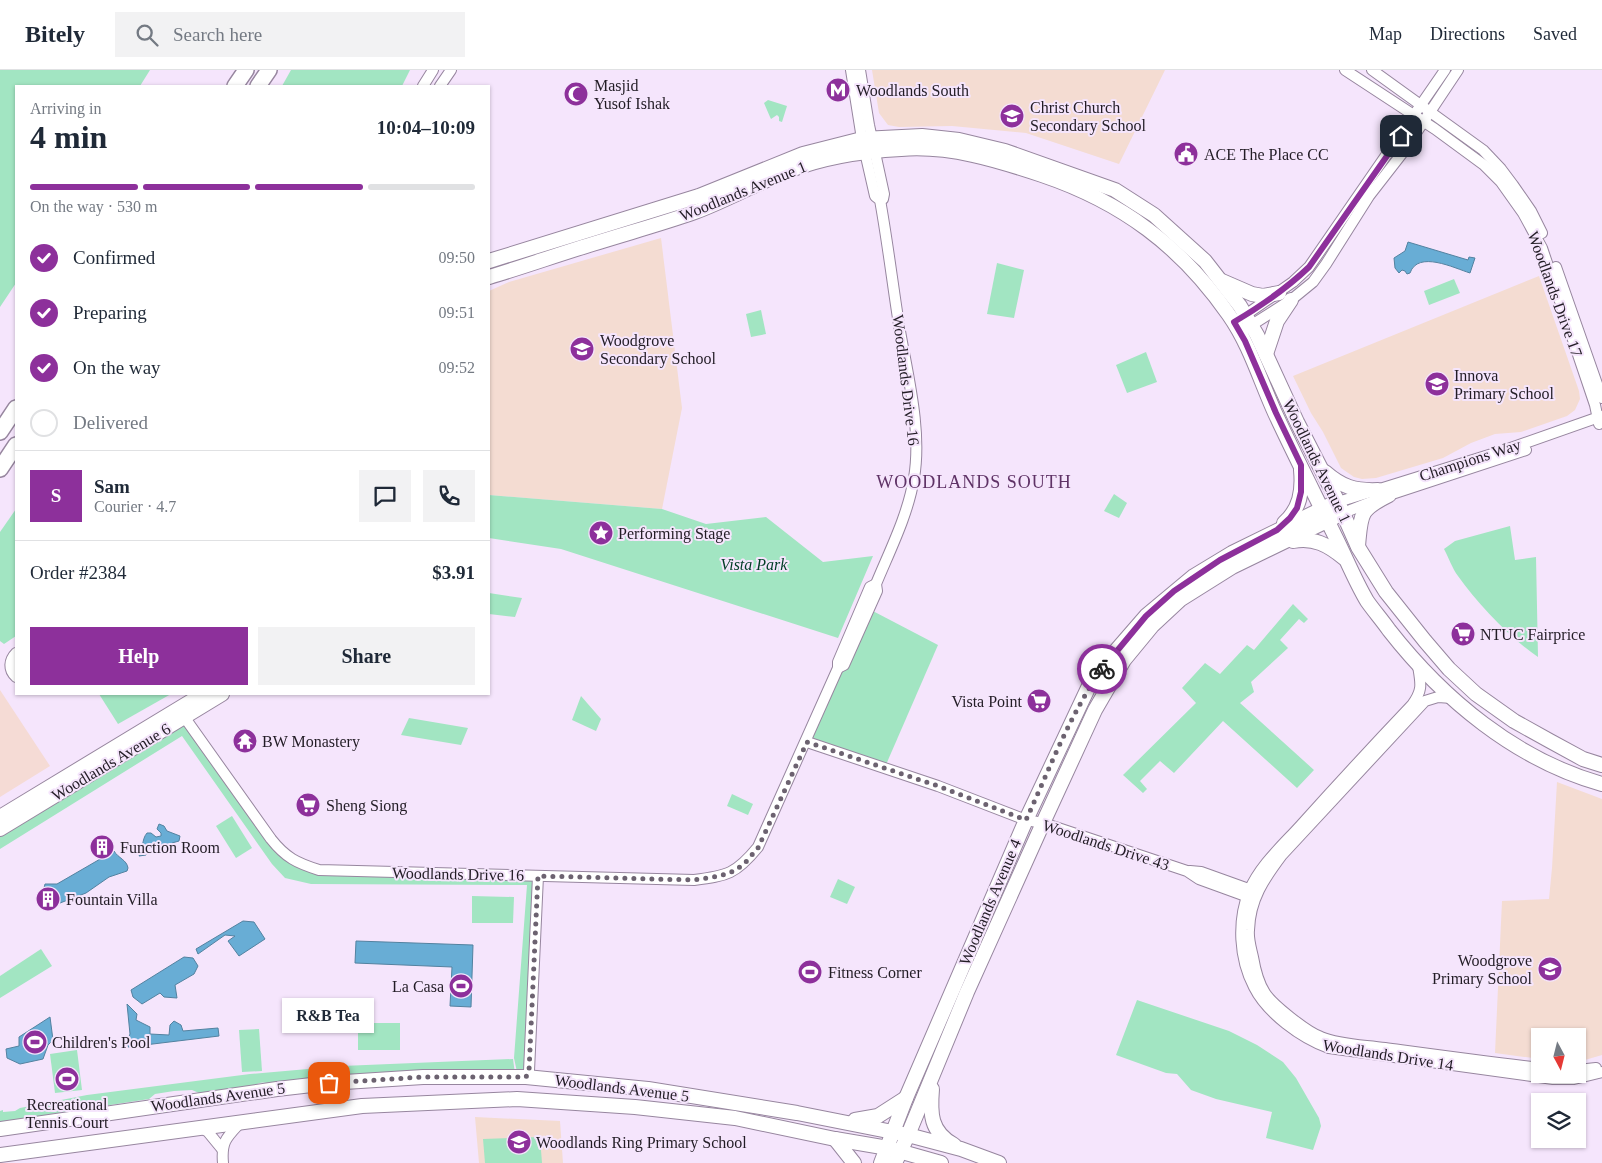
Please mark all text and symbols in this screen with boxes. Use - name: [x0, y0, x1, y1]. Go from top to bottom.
- search box: [115, 12, 465, 57]
- text: Bitely: [25, 21, 85, 47]
- icon: search: [133, 21, 161, 49]
- text: Search here: [173, 24, 262, 45]
- text: Map: [1369, 24, 1402, 44]
- text: Directions: [1430, 24, 1505, 44]
- text: Saved: [1533, 24, 1577, 44]
- place label: Masjid Yusof Ishak: [594, 77, 670, 112]
- metro station icon: Woodlands South: [825, 77, 851, 103]
- mosque icon: Masjid Yusof Ishak: [563, 81, 589, 107]
- place label: Woodlands South: [856, 82, 969, 99]
- place label: Christ Church Secondary School: [1030, 99, 1147, 135]
- text: Arriving in: [30, 100, 102, 117]
- school or university icon: Christ Church Secondary School: [999, 103, 1025, 129]
- pin: [1380, 115, 1422, 157]
- text: 10:04–10:09: [377, 117, 475, 138]
- text: 4 min: [30, 119, 107, 155]
- icon: home: [1387, 122, 1415, 150]
- public building icon: ACE The Place CC: [1173, 141, 1199, 167]
- place label: ACE The Place CC: [1204, 146, 1329, 163]
- street label: Woodlands Avenue 1: [677, 158, 809, 224]
- text: On the way · 530 m: [30, 198, 158, 215]
- street label: Woodlands Drive 17: [1524, 229, 1586, 359]
- icon: check: [30, 244, 58, 272]
- text: Confirmed: [73, 247, 155, 268]
- text: 09:50: [439, 249, 475, 266]
- icon: check: [30, 299, 58, 327]
- text: Preparing: [73, 302, 147, 323]
- text: 09:51: [439, 304, 475, 321]
- street label: Woodlands Drive 16: [890, 313, 922, 447]
- place label: Woodgrove Secondary School: [600, 332, 717, 368]
- school or university icon: Woodgrove Secondary School: [569, 336, 595, 362]
- icon: check: [30, 354, 58, 382]
- text: On the way: [73, 357, 161, 378]
- text: 09:52: [439, 359, 475, 376]
- place label: Innova Primary School: [1454, 367, 1555, 403]
- school or university icon: Innova Primary School: [1424, 371, 1450, 397]
- street label: Woodlands Avenue 1: [1280, 396, 1354, 526]
- text: Delivered: [73, 412, 148, 433]
- street label: Champions Way: [1417, 436, 1523, 485]
- button: chat: [359, 470, 411, 522]
- button: phone: [423, 470, 475, 522]
- district label: WOODLANDS SOUTH: [876, 472, 1072, 492]
- text: Sam: [94, 476, 130, 497]
- text: S: [51, 485, 61, 506]
- text: Courier · 4.7: [94, 498, 176, 515]
- place icon: Performing Stage: [588, 520, 614, 546]
- place label: Performing Stage: [618, 525, 730, 543]
- park label: Vista Park: [721, 556, 788, 573]
- text: Order #2384: [30, 562, 127, 583]
- text: $3.91: [432, 562, 475, 583]
- supermarket icon: NTUC Fairprice: [1450, 621, 1476, 647]
- place label: NTUC Fairprice: [1480, 626, 1585, 644]
- button: Help: [30, 627, 248, 685]
- button: Share: [258, 627, 475, 685]
- courier: [1077, 644, 1127, 694]
- icon: bike: [1088, 655, 1116, 683]
- supermarket icon: Vista Point: [1026, 688, 1052, 714]
- place label: Vista Point: [951, 693, 1023, 710]
- street label: Woodlands Avenue 6: [49, 720, 173, 804]
- temple icon: BW Monastery: [232, 728, 258, 754]
- place label: BW Monastery: [262, 733, 360, 751]
- supermarket icon: Sheng Siong: [295, 792, 321, 818]
- place label: Sheng Siong: [326, 797, 407, 815]
- street label: Woodlands Drive 43: [1041, 817, 1171, 873]
- building icon: Function Room: [89, 834, 115, 860]
- street label: Woodlands Avenue 4: [956, 836, 1024, 968]
- place label: Function Room: [120, 839, 221, 856]
- street label: Woodlands Drive 16: [392, 864, 524, 884]
- building icon: Fountain Villa: [35, 886, 61, 912]
- place label: Fountain Villa: [66, 891, 158, 908]
- place label: Woodgrove Primary School: [1432, 952, 1533, 988]
- school or university icon: Woodgrove Primary School: [1537, 956, 1563, 982]
- sports icon: Fitness Corner: [797, 959, 823, 985]
- place label: Fitness Corner: [828, 964, 922, 981]
- sports icon: La Casa: [448, 973, 474, 999]
- place label: La Casa: [392, 978, 444, 995]
- callout: R&B Tea: [283, 998, 375, 1033]
- text: R&B Tea: [296, 1007, 360, 1024]
- north arrow: [1531, 1028, 1586, 1082]
- map controls: [1531, 1028, 1586, 1148]
- sports icon: Children's Pool: [22, 1029, 48, 1055]
- place label: Children's Pool: [52, 1034, 151, 1051]
- street label: Woodlands Drive 14: [1321, 1036, 1455, 1074]
- pin: [308, 1062, 350, 1104]
- sports icon: Recreational Tennis Court: [54, 1066, 80, 1092]
- icon: bag: [315, 1069, 343, 1097]
- street label: Woodlands Avenue 5: [554, 1071, 690, 1105]
- street label: Woodlands Avenue 5: [150, 1079, 286, 1115]
- button: layers: [1531, 1093, 1586, 1148]
- place label: Recreational Tennis Court: [26, 1096, 109, 1131]
- school or university icon: Woodlands Ring Primary School: [506, 1129, 532, 1155]
- place label: Woodlands Ring Primary School: [536, 1134, 747, 1152]

